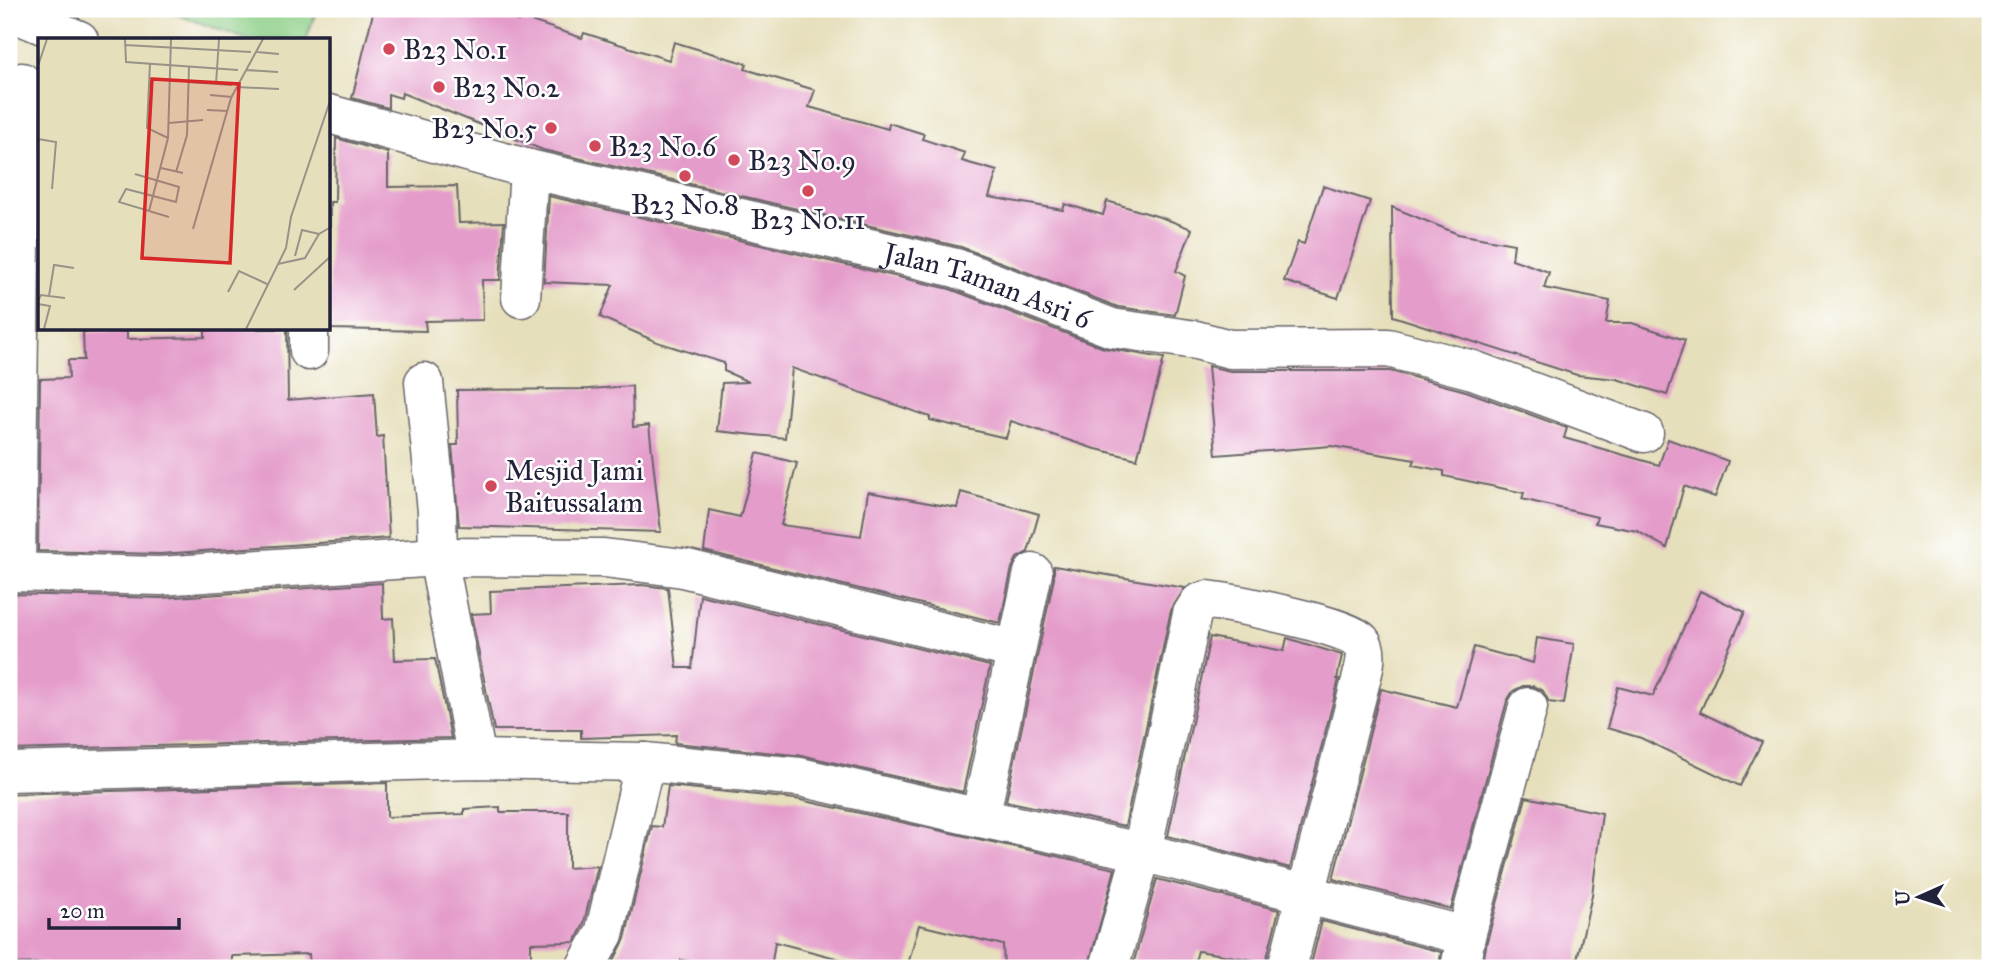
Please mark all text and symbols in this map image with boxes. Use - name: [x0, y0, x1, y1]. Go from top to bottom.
- place label: B23 No.1: [403, 32, 507, 67]
- inset map: [38, 38, 331, 331]
- marker: B23 No.1: [381, 41, 397, 57]
- place label: B23 No.2: [453, 70, 560, 105]
- marker: B23 No.2: [431, 79, 447, 95]
- place label: B23 No.5: [431, 111, 537, 146]
- marker: B23 No.5: [543, 120, 559, 136]
- place label: B23 No.6: [609, 129, 718, 164]
- marker: B23 No.6: [587, 138, 603, 154]
- place label: B23 No.9: [748, 143, 856, 178]
- marker: B23 No.9: [726, 152, 742, 168]
- marker: B23 No.8: [677, 168, 693, 184]
- marker: B23 No.11: [800, 183, 816, 199]
- place label: B23 No.8: [631, 187, 739, 222]
- place label: B23 No.11: [750, 202, 866, 237]
- street label: Jalan Taman Asri 6: [878, 234, 1098, 336]
- place label: Mesjid Jami Baitussalam: [505, 453, 644, 520]
- marker: Mesjid Jami Baitussalam: [483, 478, 499, 494]
- north arrow: [1884, 862, 1954, 932]
- scale bar: [49, 886, 178, 930]
- text: U: [1891, 889, 1914, 906]
- text: 20 m: [60, 898, 105, 924]

